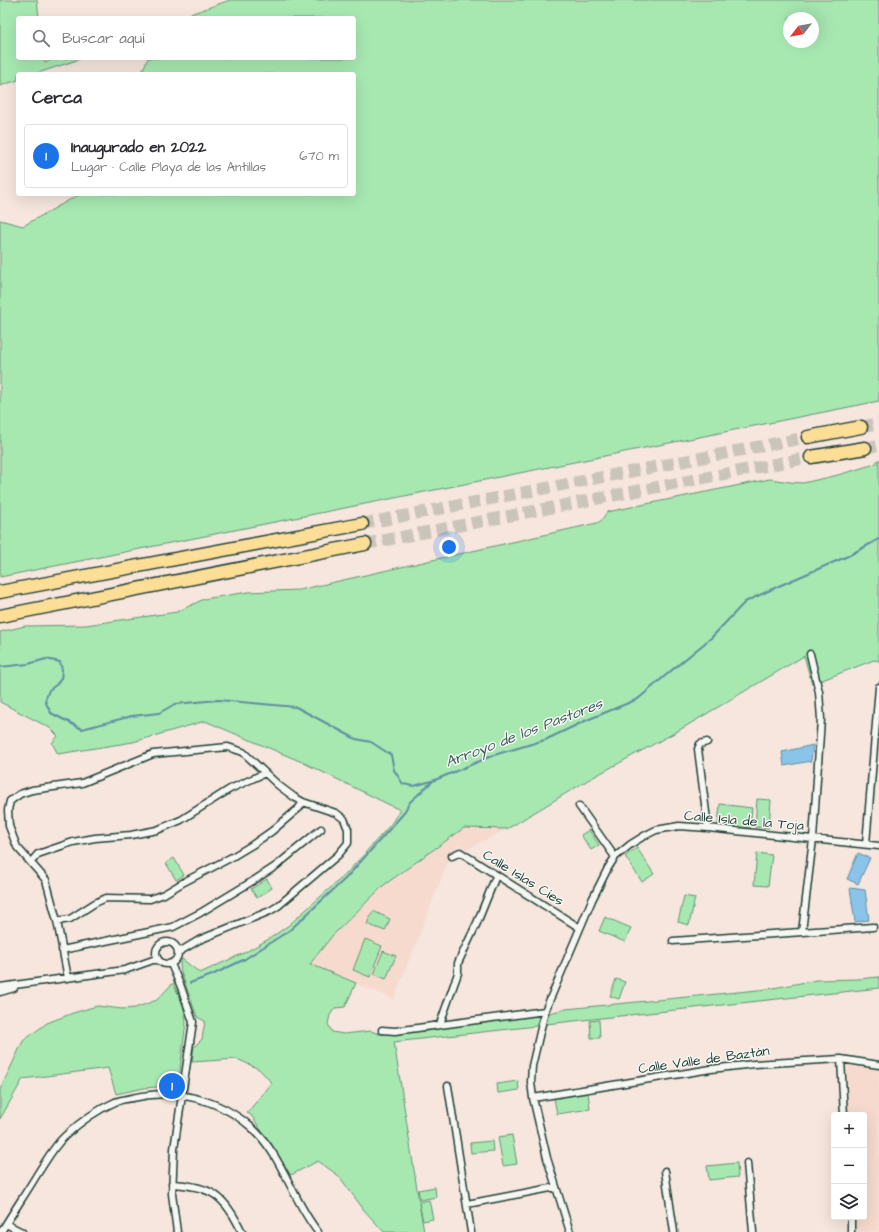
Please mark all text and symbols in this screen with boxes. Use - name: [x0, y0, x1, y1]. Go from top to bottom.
- north arrow: [783, 12, 819, 48]
- search box: [16, 16, 356, 60]
- icon: search: [30, 27, 52, 49]
- text: Buscar aquí: [62, 28, 144, 49]
- text: Cerca: [32, 86, 82, 110]
- text: Inaugurado en 2022: [71, 137, 206, 158]
- text: 1: [45, 147, 47, 165]
- text: 670 m: [299, 147, 339, 165]
- text: Lugar · Calle Playa de las Antillas: [71, 158, 266, 176]
- your location: [439, 537, 459, 557]
- water label: Arroyo de los Pastores: [442, 693, 607, 774]
- street label: Calle Isla de la Toja: [683, 806, 805, 836]
- street label: Calle Islas Cíes: [479, 845, 567, 911]
- street label: Calle Valle de Baztán: [637, 1041, 771, 1079]
- pin: 1: [159, 1071, 185, 1101]
- map controls: [831, 1112, 867, 1220]
- button: +: [831, 1112, 867, 1148]
- button: −: [831, 1148, 867, 1184]
- button: layers: [831, 1184, 867, 1220]

